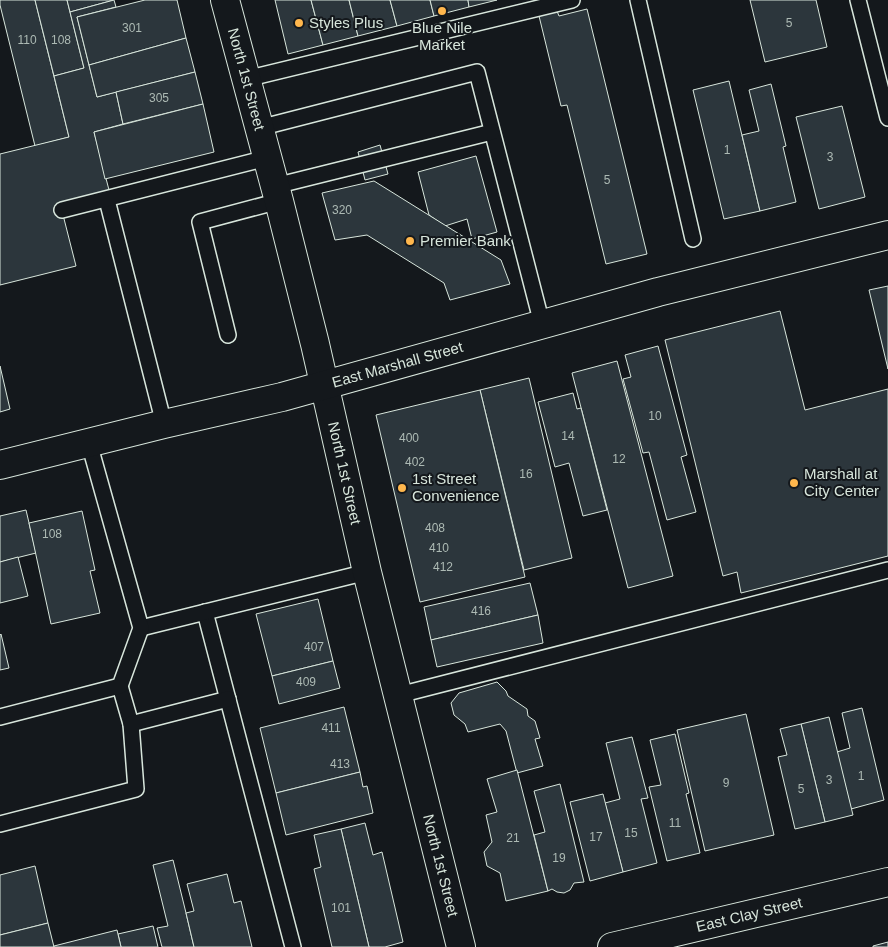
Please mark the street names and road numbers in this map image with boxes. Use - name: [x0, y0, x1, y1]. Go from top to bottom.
- street label: North 1st Street: [225, 26, 269, 133]
- street label: East Marshall Street: [330, 338, 466, 391]
- street label: North 1st Street: [325, 420, 365, 527]
- street label: North 1st Street: [420, 812, 462, 919]
- street label: East Clay Street: [694, 893, 805, 935]

